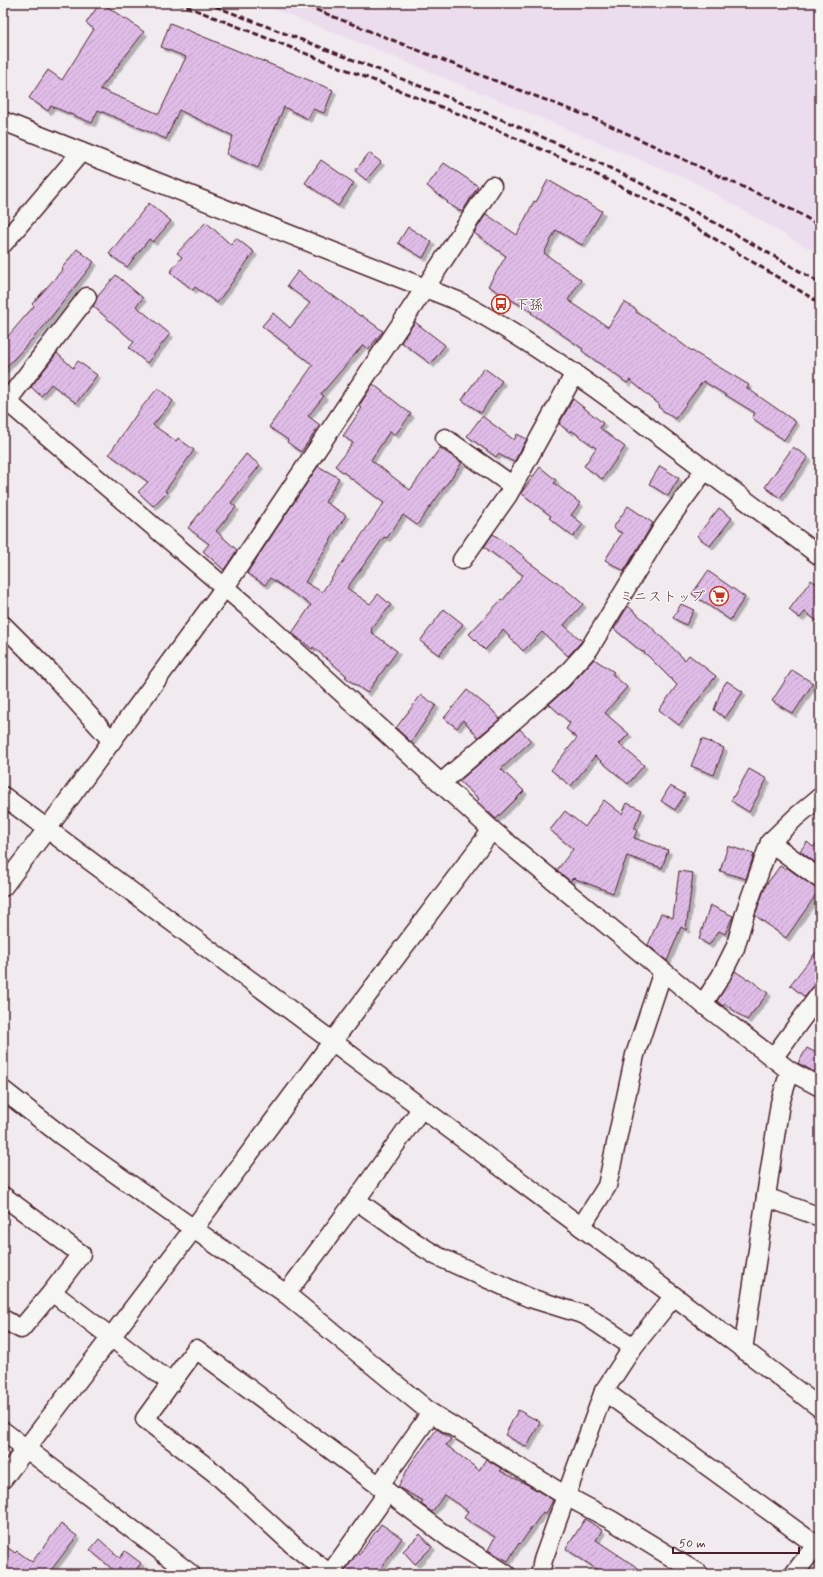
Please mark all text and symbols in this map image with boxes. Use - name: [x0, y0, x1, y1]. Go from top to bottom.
- bus stop icon: 下孫: [490, 293, 512, 315]
- place label: 下孫: [515, 296, 543, 314]
- supermarket icon: ミニストップ: [708, 585, 730, 607]
- place label: ミニストップ: [620, 588, 705, 606]
- scale bar: [673, 1529, 799, 1555]
- text: 50 m: [679, 1536, 706, 1552]

